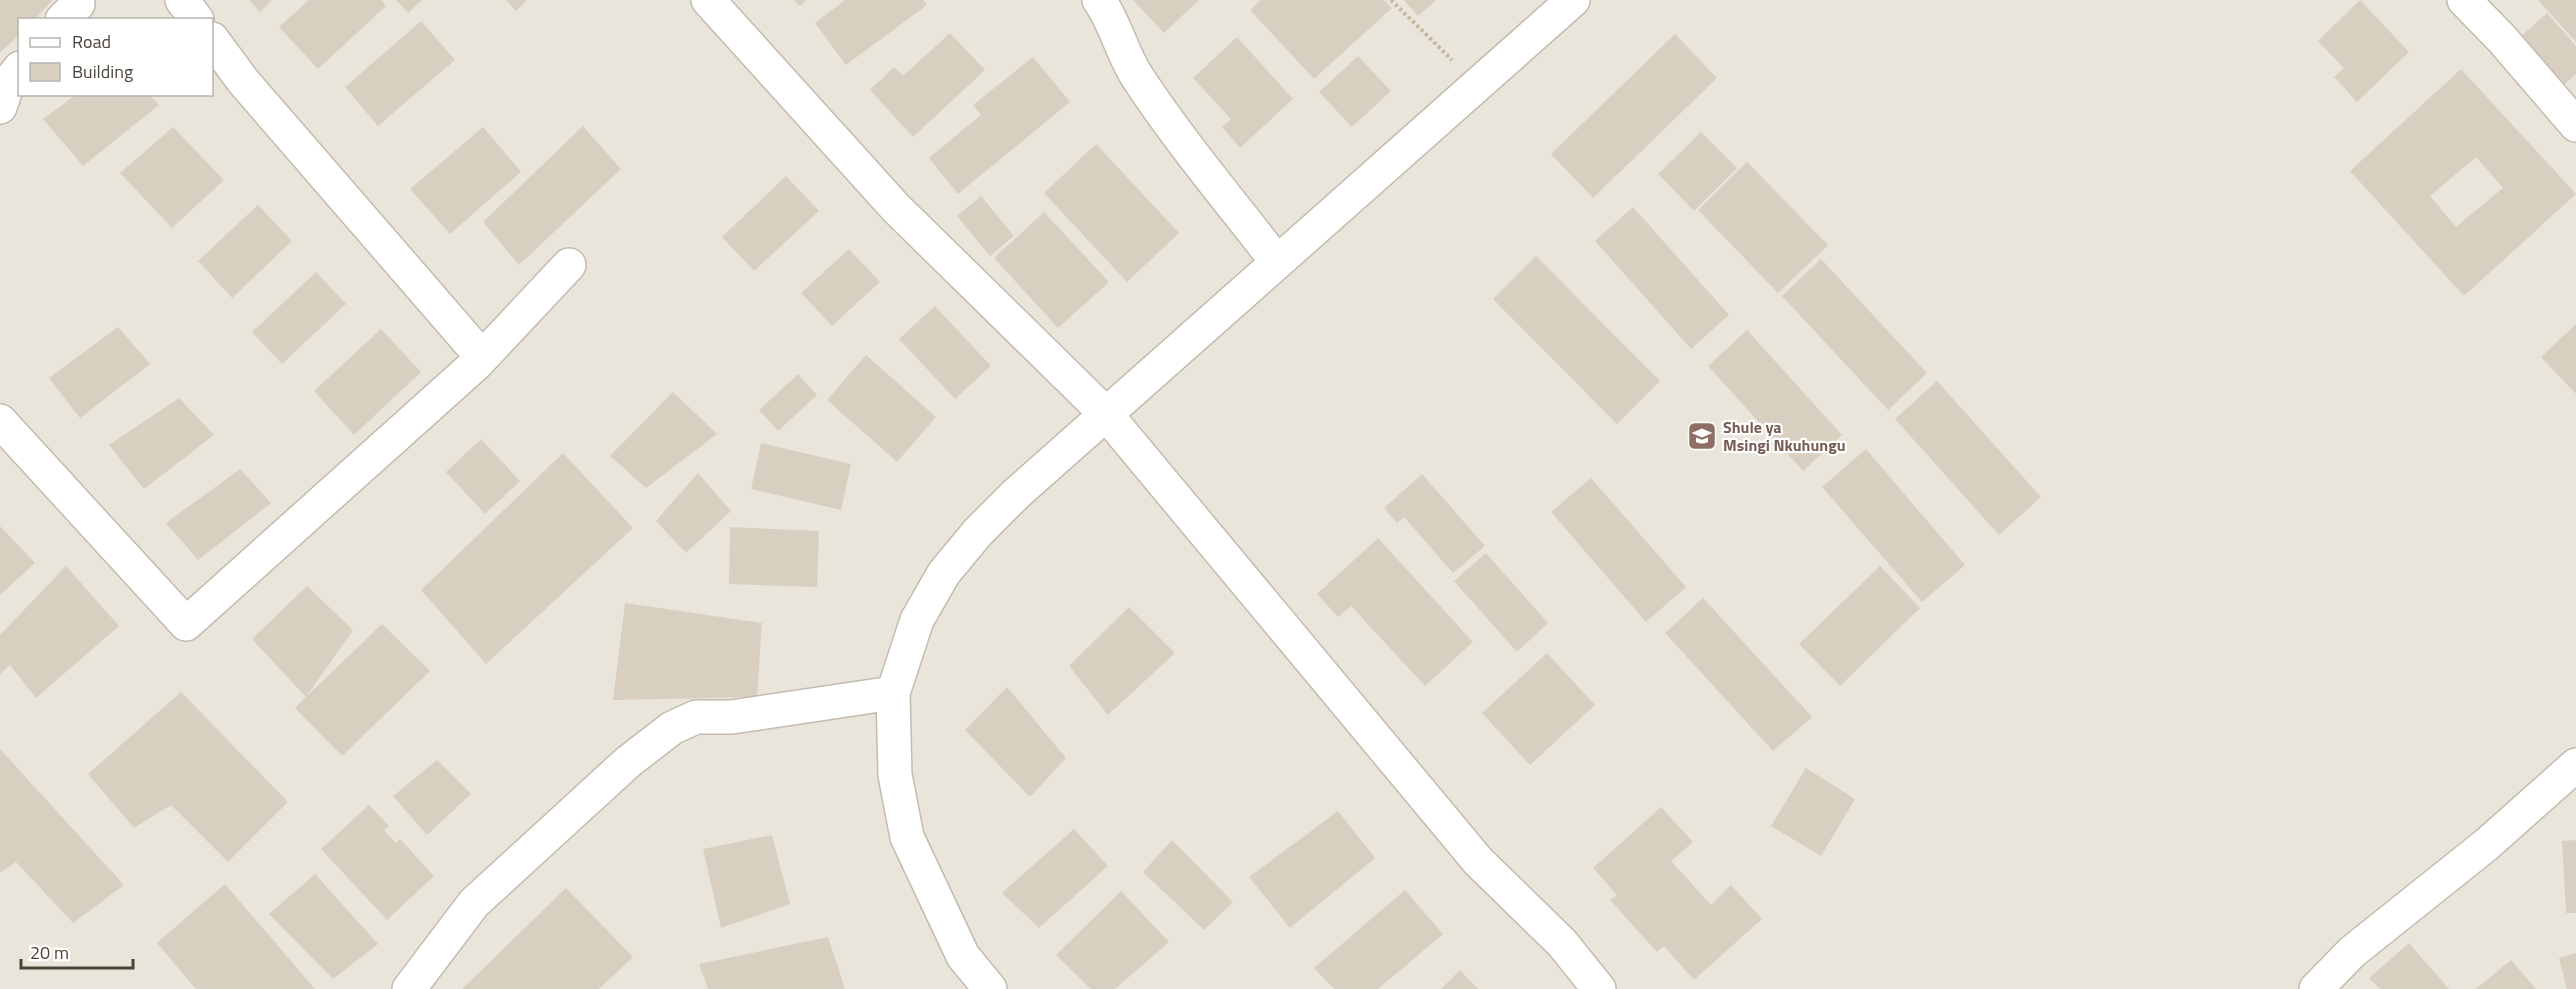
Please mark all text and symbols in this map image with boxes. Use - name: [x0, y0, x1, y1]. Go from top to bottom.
- legend: [18, 18, 213, 96]
- text: Road: [72, 28, 111, 55]
- text: Building: [72, 58, 133, 85]
- place label: Shule ya Msingi Nkuhungu: [1723, 415, 1846, 457]
- school or university icon: Shule ya Msingi Nkuhungu: [1686, 420, 1718, 452]
- scale bar: [21, 932, 134, 970]
- text: 20 m: [30, 939, 69, 966]

